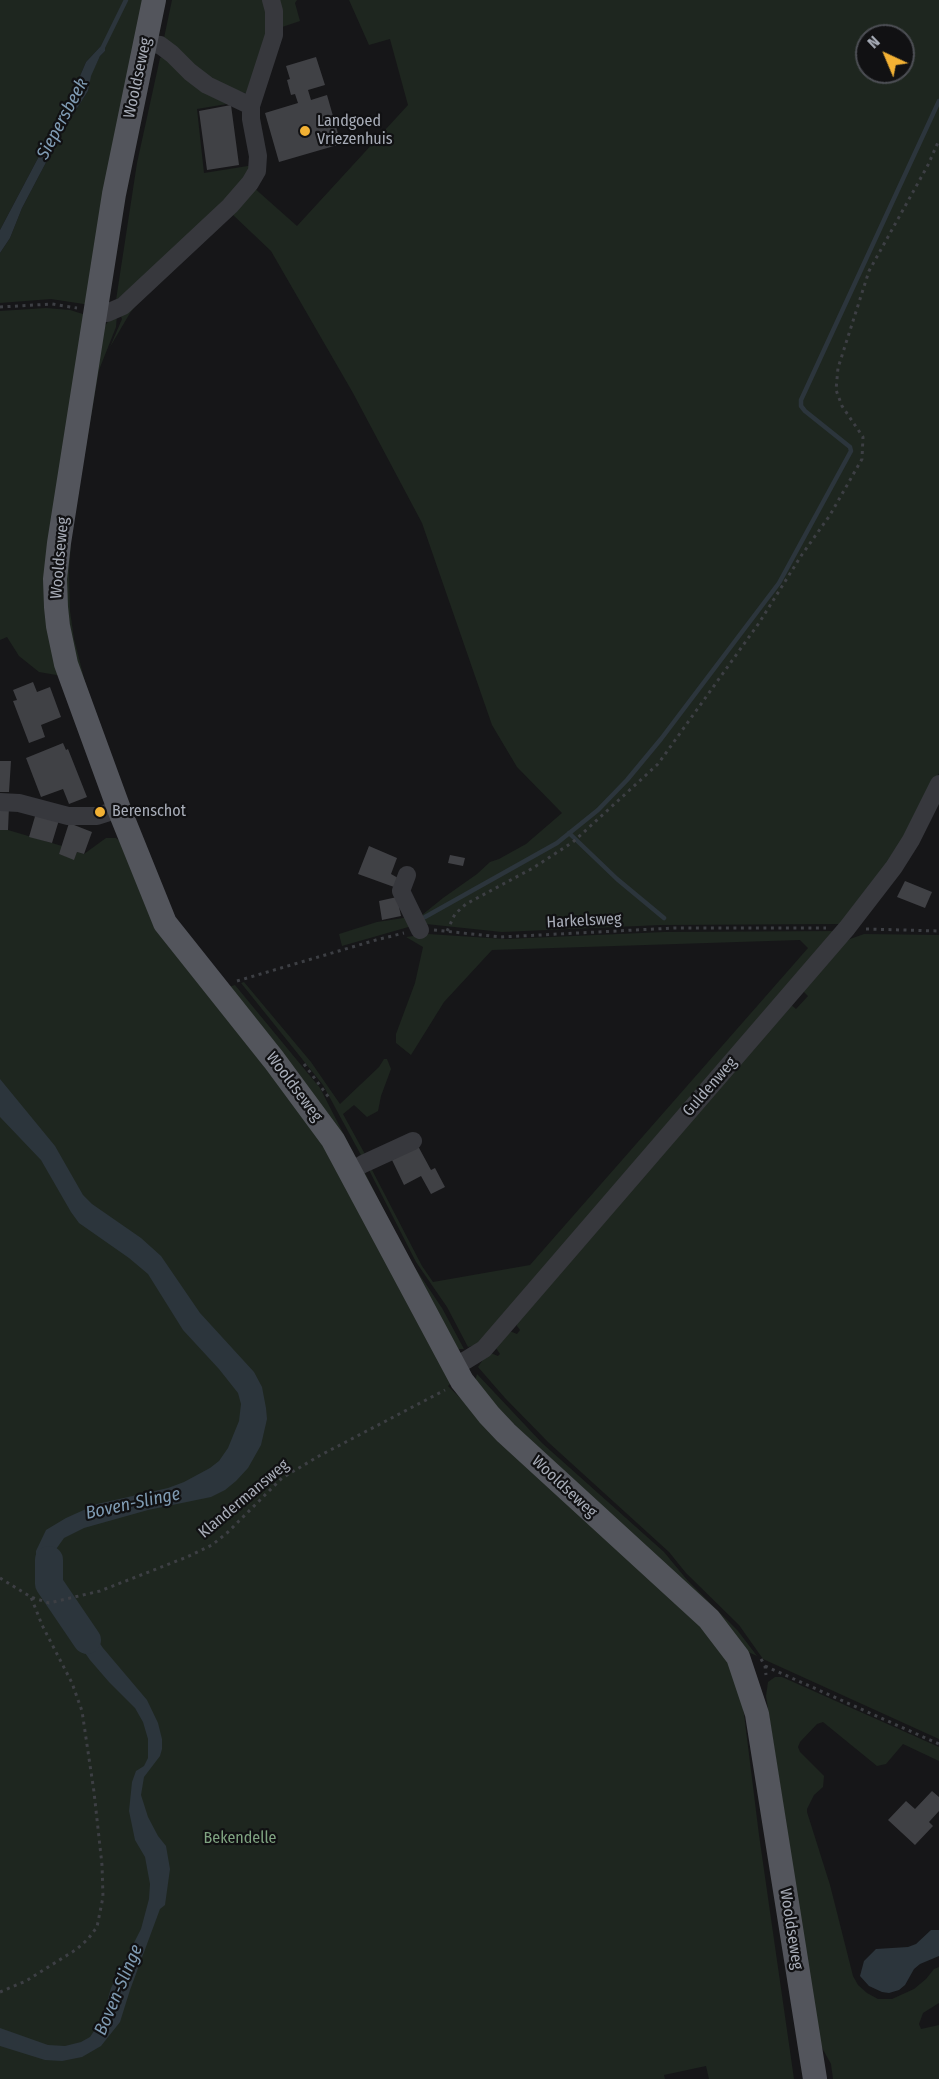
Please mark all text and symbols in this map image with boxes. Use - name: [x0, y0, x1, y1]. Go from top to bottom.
- north arrow: [855, 24, 915, 84]
- text: N: [863, 32, 884, 52]
- street label: Wooldseweg: [120, 36, 156, 120]
- water label: Siepersbeek: [33, 75, 93, 163]
- place label: Landgoed Vriezenhuis: [317, 112, 393, 150]
- marker: Landgoed Vriezenhuis: [298, 124, 312, 138]
- street label: Wooldseweg: [47, 516, 73, 600]
- place label: Berenschot: [112, 802, 186, 822]
- marker: Berenschot: [93, 805, 107, 819]
- street label: Harkelsweg: [546, 909, 622, 933]
- street label: Wooldseweg: [262, 1048, 326, 1126]
- street label: Guldenweg: [679, 1053, 741, 1121]
- street label: Wooldseweg: [527, 1452, 601, 1522]
- street label: Klandermansweg: [195, 1456, 293, 1542]
- water label: Boven-Slinge: [84, 1483, 182, 1525]
- park label: Bekendelle: [203, 1829, 277, 1849]
- street label: Wooldseweg: [775, 1887, 807, 1971]
- water label: Boven-Slinge: [90, 1941, 148, 2039]

